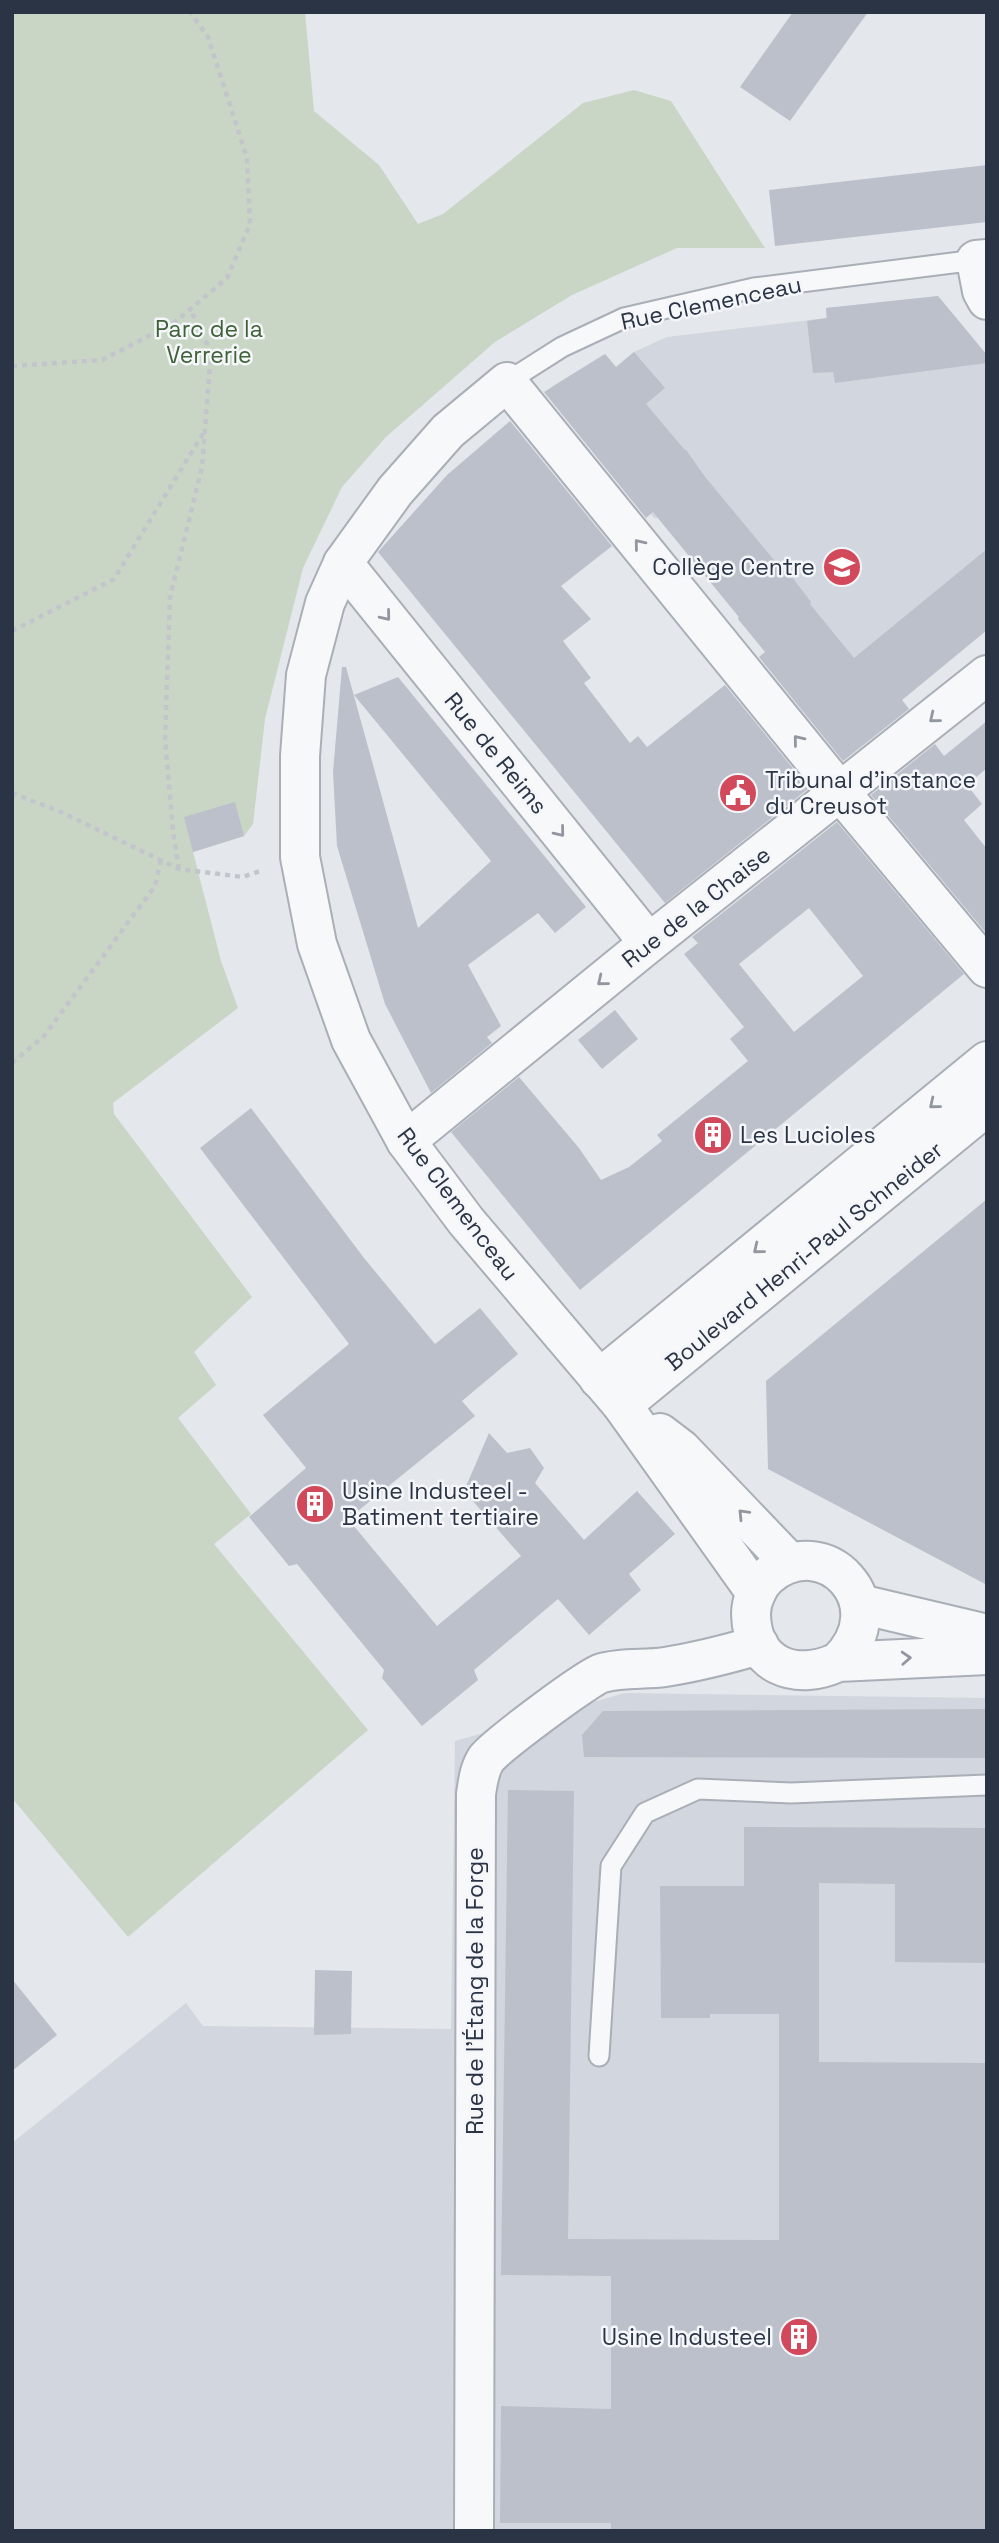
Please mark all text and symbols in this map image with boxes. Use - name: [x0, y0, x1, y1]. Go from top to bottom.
- street label: Rue Clemenceau: [618, 269, 804, 337]
- park label: Parc de la Verrerie: [155, 314, 263, 370]
- one-way arrow: [635, 540, 647, 553]
- school or university icon: Collège Centre: [821, 546, 863, 588]
- place label: Collège Centre: [652, 552, 815, 582]
- one-way arrow: [378, 608, 390, 621]
- street label: Rue de Reims: [438, 686, 554, 820]
- one-way arrow: [929, 709, 941, 722]
- one-way arrow: [793, 736, 806, 748]
- place label: Tribunal d'instance du Creusot: [765, 765, 976, 821]
- public building icon: Tribunal d'instance du Creusot: [717, 772, 759, 814]
- one-way arrow: [551, 824, 564, 836]
- street label: Rue de la Chaise: [616, 840, 776, 974]
- one-way arrow: [598, 973, 611, 985]
- one-way arrow: [929, 1096, 942, 1109]
- building icon: Les Lucioles: [692, 1114, 734, 1156]
- place label: Les Lucioles: [740, 1120, 876, 1150]
- street label: Rue Clemenceau: [391, 1121, 525, 1287]
- street label: Boulevard Henri-Paul Schneider: [659, 1135, 949, 1377]
- one-way arrow: [754, 1241, 767, 1253]
- place label: Usine Industeel - Batiment tertiaire: [342, 1476, 539, 1532]
- building icon: Usine Industeel - Batiment tertiaire: [294, 1483, 336, 1525]
- one-way arrow: [739, 1509, 752, 1522]
- one-way arrow: [901, 1651, 912, 1666]
- street label: Rue de l'Étang de la Forge: [460, 1847, 490, 2135]
- building icon: Usine Industeel: [778, 2316, 820, 2358]
- place label: Usine Industeel: [602, 2322, 772, 2352]

